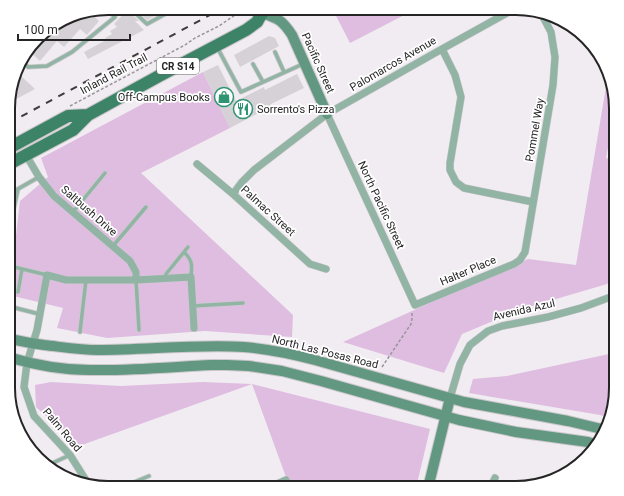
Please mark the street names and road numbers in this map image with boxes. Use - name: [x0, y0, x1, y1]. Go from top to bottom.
- street label: Pacific Street: [299, 31, 337, 96]
- street label: Palomarcos Avenue: [348, 34, 439, 94]
- street label: Inland Rail Trail: [78, 51, 150, 97]
- road number: CR S14: [157, 58, 199, 74]
- street label: Pommel Way: [523, 96, 547, 163]
- street label: North Pacific Street: [355, 159, 407, 251]
- street label: Saltbush Drive: [58, 183, 120, 239]
- street label: Palmac Street: [238, 183, 298, 239]
- street label: Halter Place: [438, 253, 498, 289]
- street label: Avenida Azul: [492, 297, 556, 323]
- street label: North Las Posas Road: [270, 332, 380, 372]
- street label: Palm Road: [40, 405, 84, 455]

